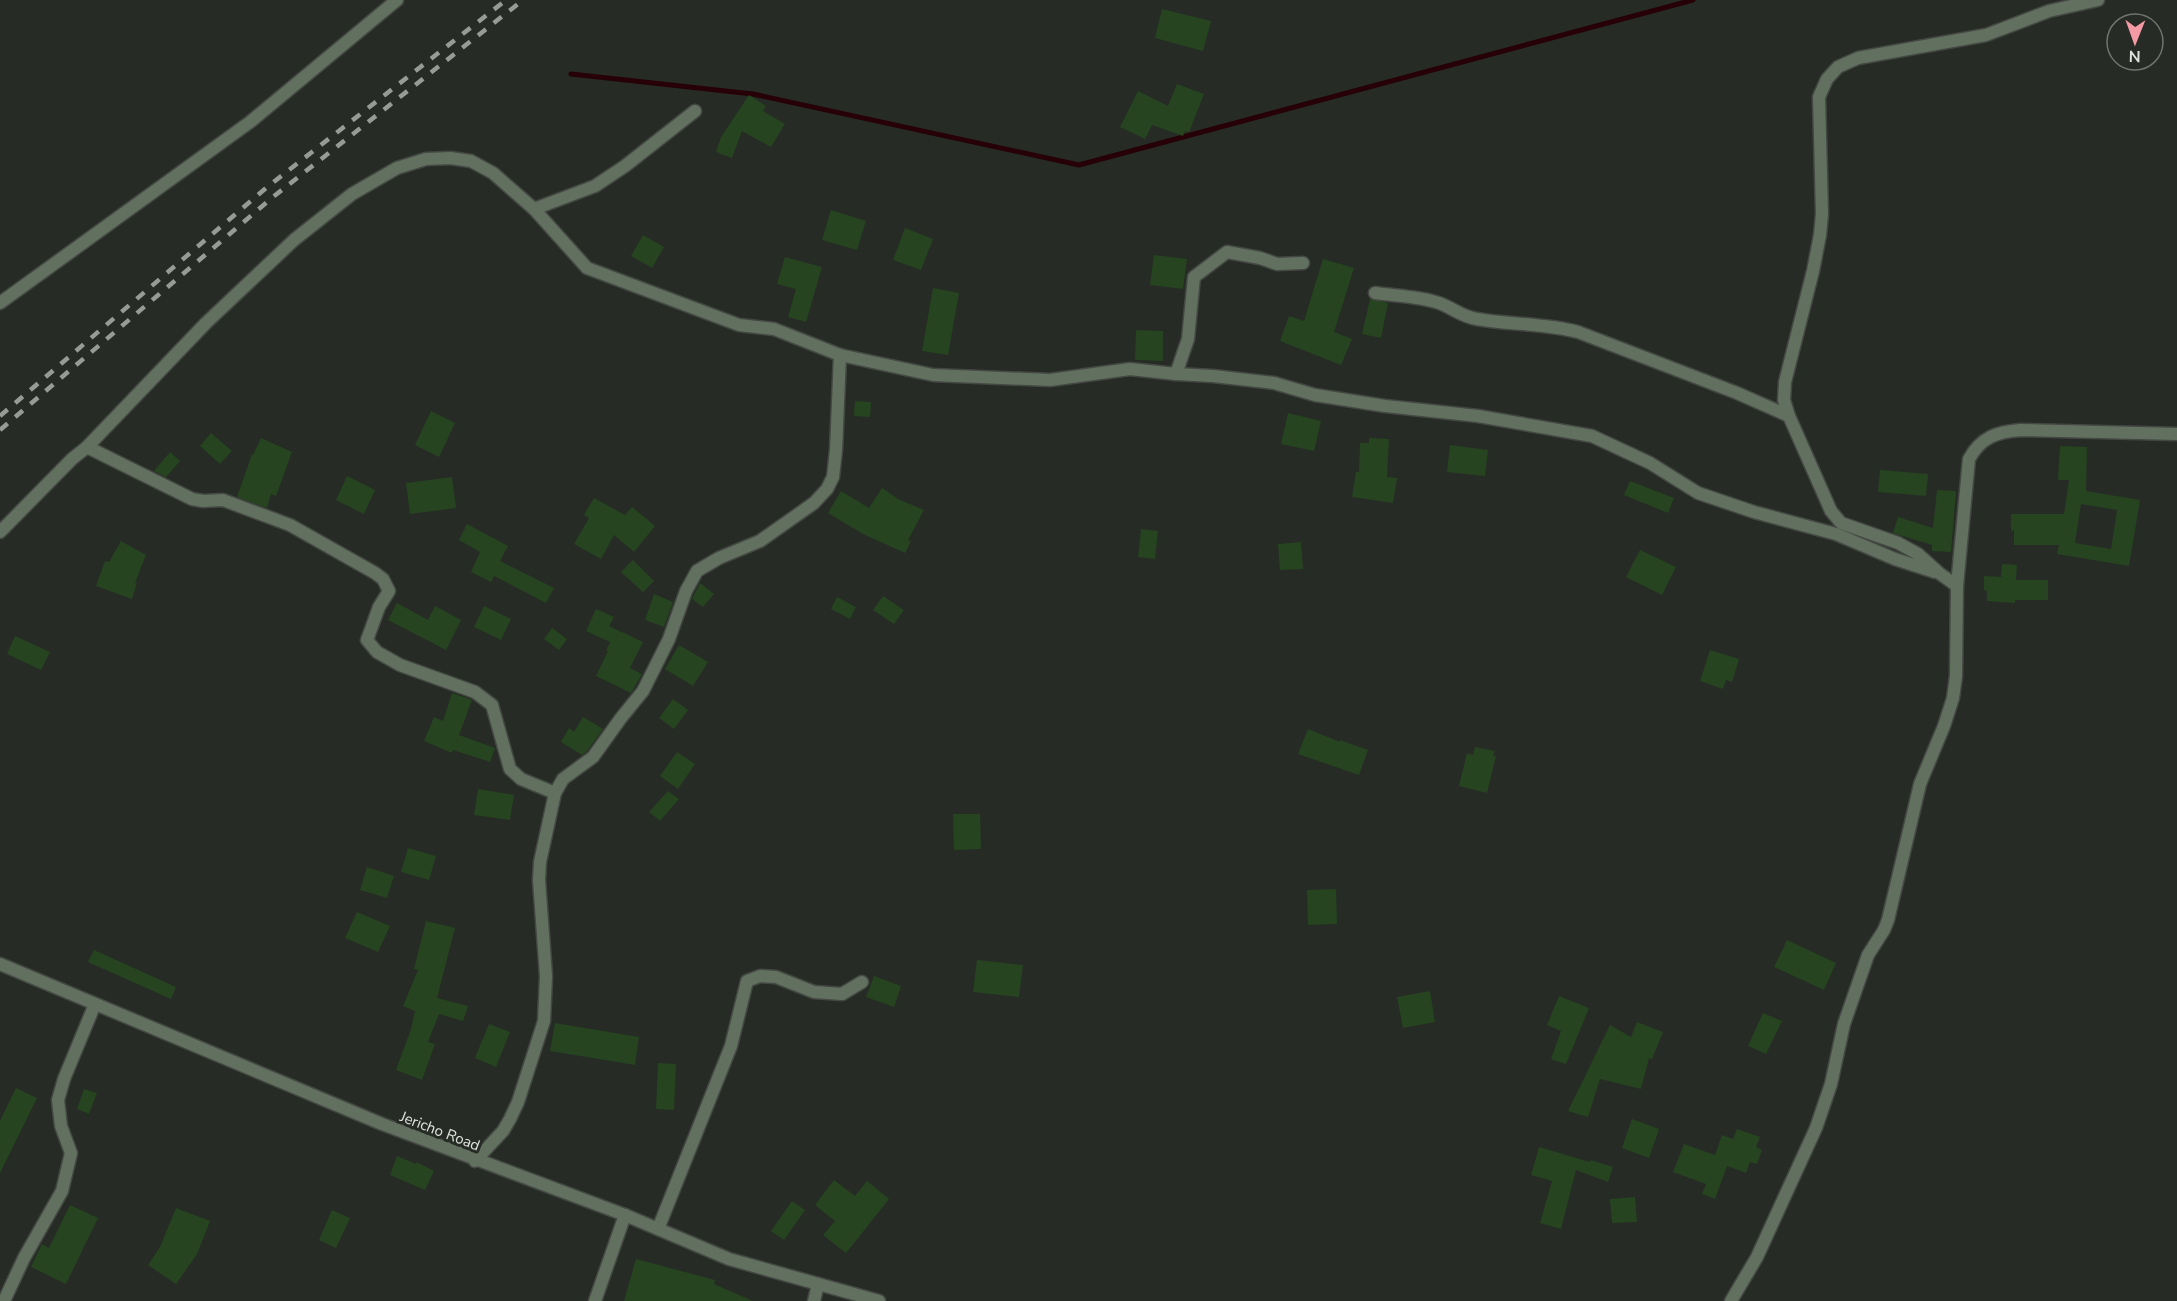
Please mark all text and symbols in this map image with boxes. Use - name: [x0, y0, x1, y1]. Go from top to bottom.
- north arrow: [2105, 12, 2165, 72]
- text: N: [2129, 45, 2141, 67]
- street label: Jericho Road: [396, 1106, 483, 1155]

